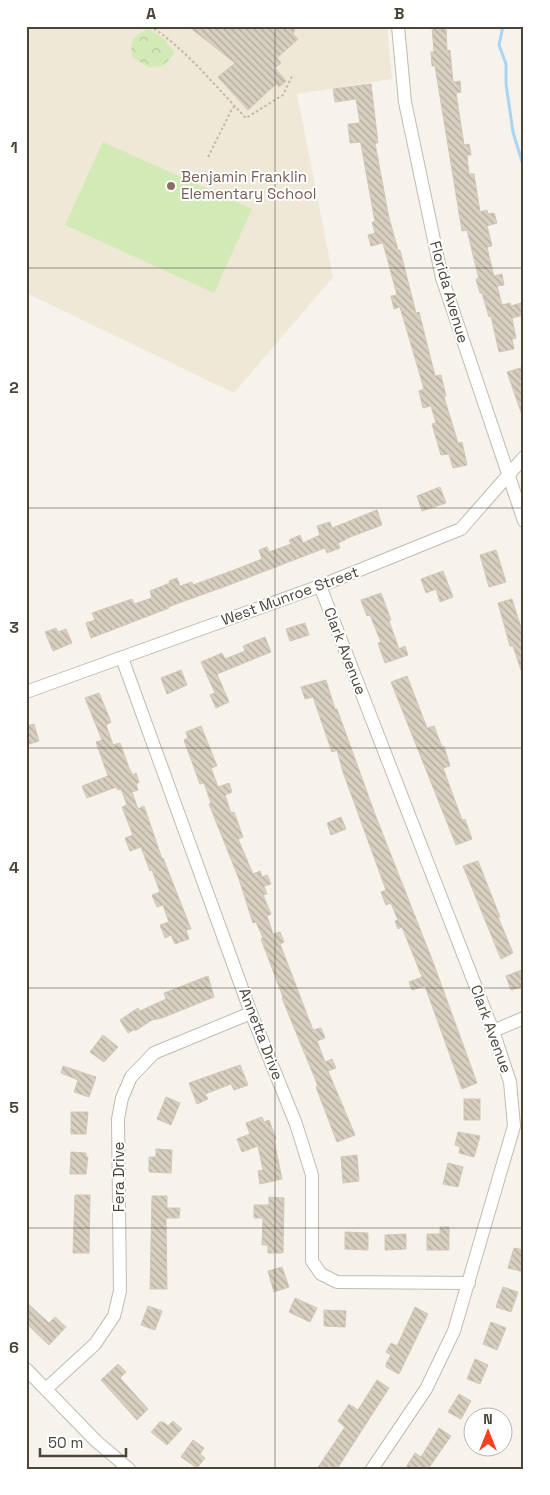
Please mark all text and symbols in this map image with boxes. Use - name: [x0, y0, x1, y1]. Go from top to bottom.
- text: A: [146, 3, 156, 24]
- text: B: [394, 3, 404, 24]
- text: 1: [10, 137, 18, 158]
- place label: Benjamin Franklin Elementary School: [181, 167, 317, 203]
- marker: Benjamin Franklin Elementary School: [165, 180, 177, 192]
- street label: Florida Avenue: [426, 239, 473, 345]
- text: 2: [9, 377, 19, 398]
- street label: West Munroe Street: [219, 562, 361, 629]
- street label: Clark Avenue: [320, 604, 371, 697]
- text: 3: [9, 617, 19, 638]
- text: 4: [9, 857, 19, 878]
- street label: Clark Avenue: [467, 982, 516, 1076]
- street label: Annetta Drive: [235, 985, 288, 1083]
- text: 5: [9, 1097, 19, 1118]
- street label: Fera Drive: [109, 1142, 128, 1212]
- text: 6: [9, 1337, 19, 1358]
- north arrow: [462, 1408, 512, 1458]
- text: N: [483, 1410, 493, 1428]
- scale bar: [40, 1425, 126, 1457]
- text: 50 m: [48, 1433, 83, 1452]

